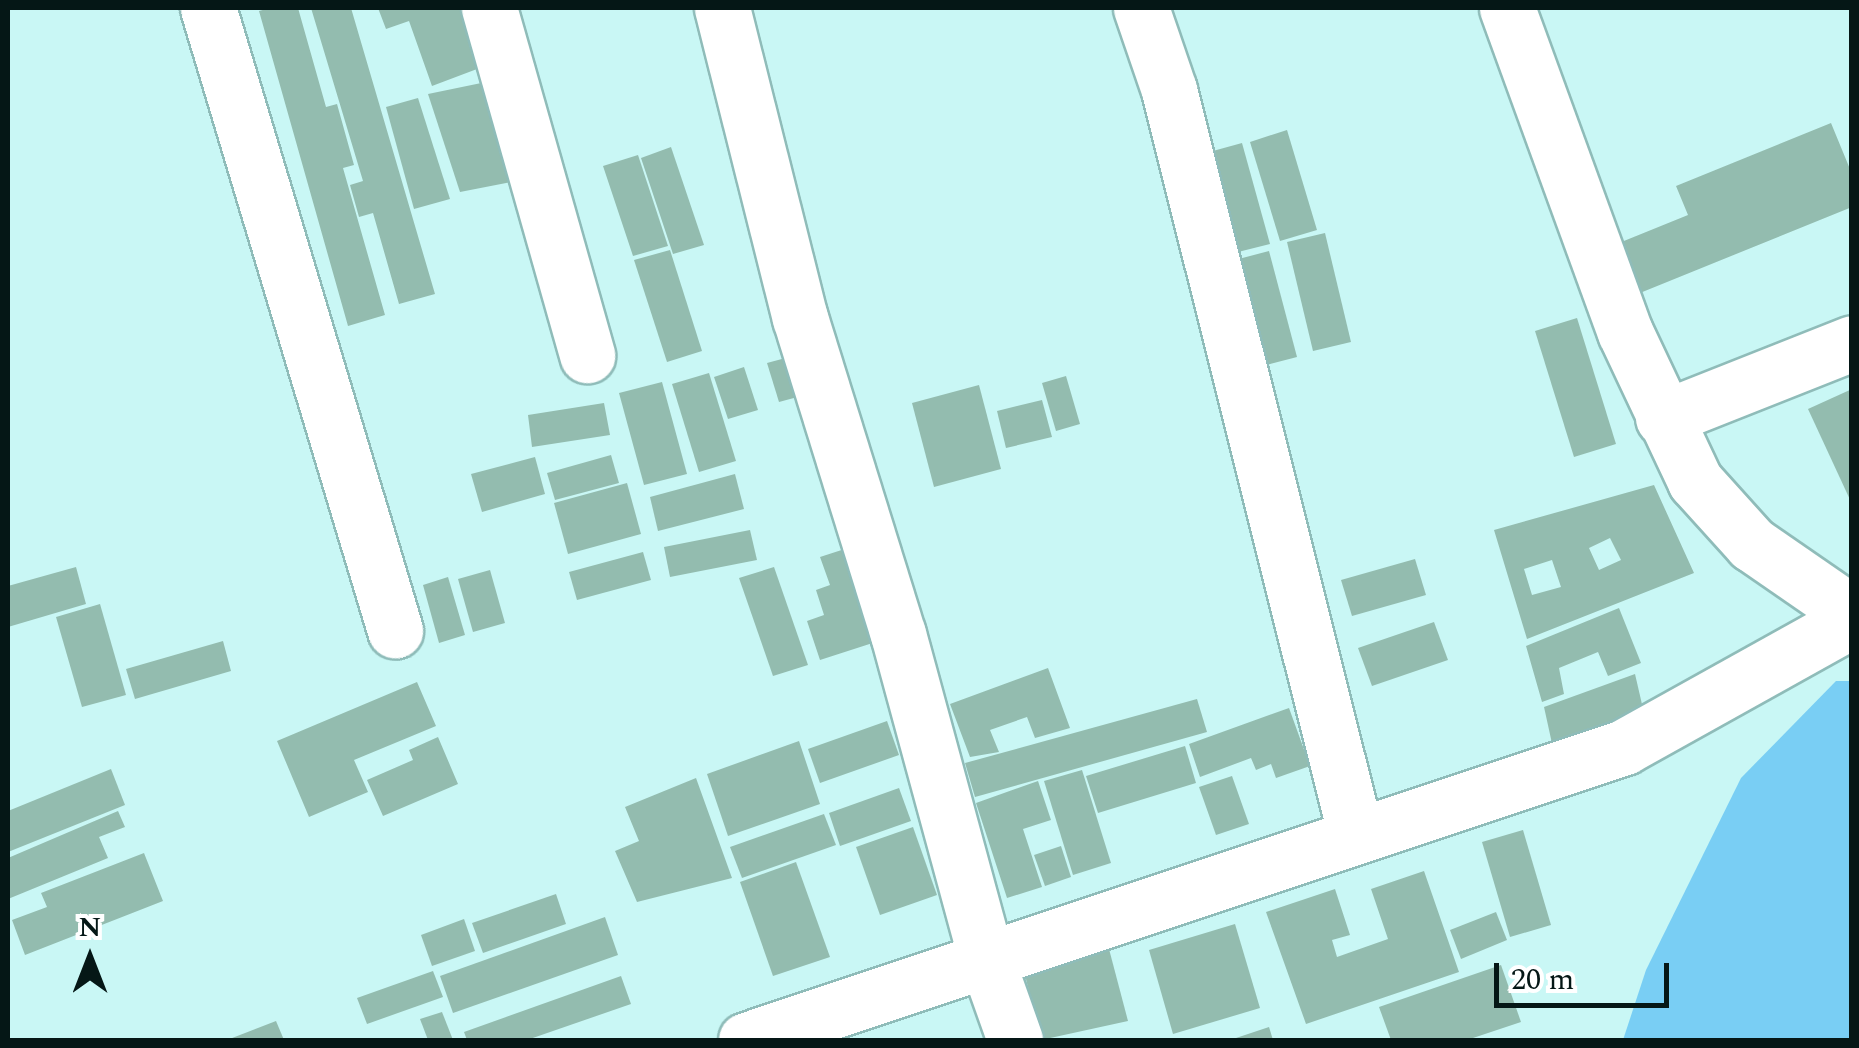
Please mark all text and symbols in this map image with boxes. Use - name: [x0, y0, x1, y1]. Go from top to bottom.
- text: N: [79, 906, 101, 949]
- north arrow: [40, 908, 140, 1008]
- scale bar: [1499, 943, 1674, 1005]
- text: 20 m: [1511, 957, 1574, 1003]

